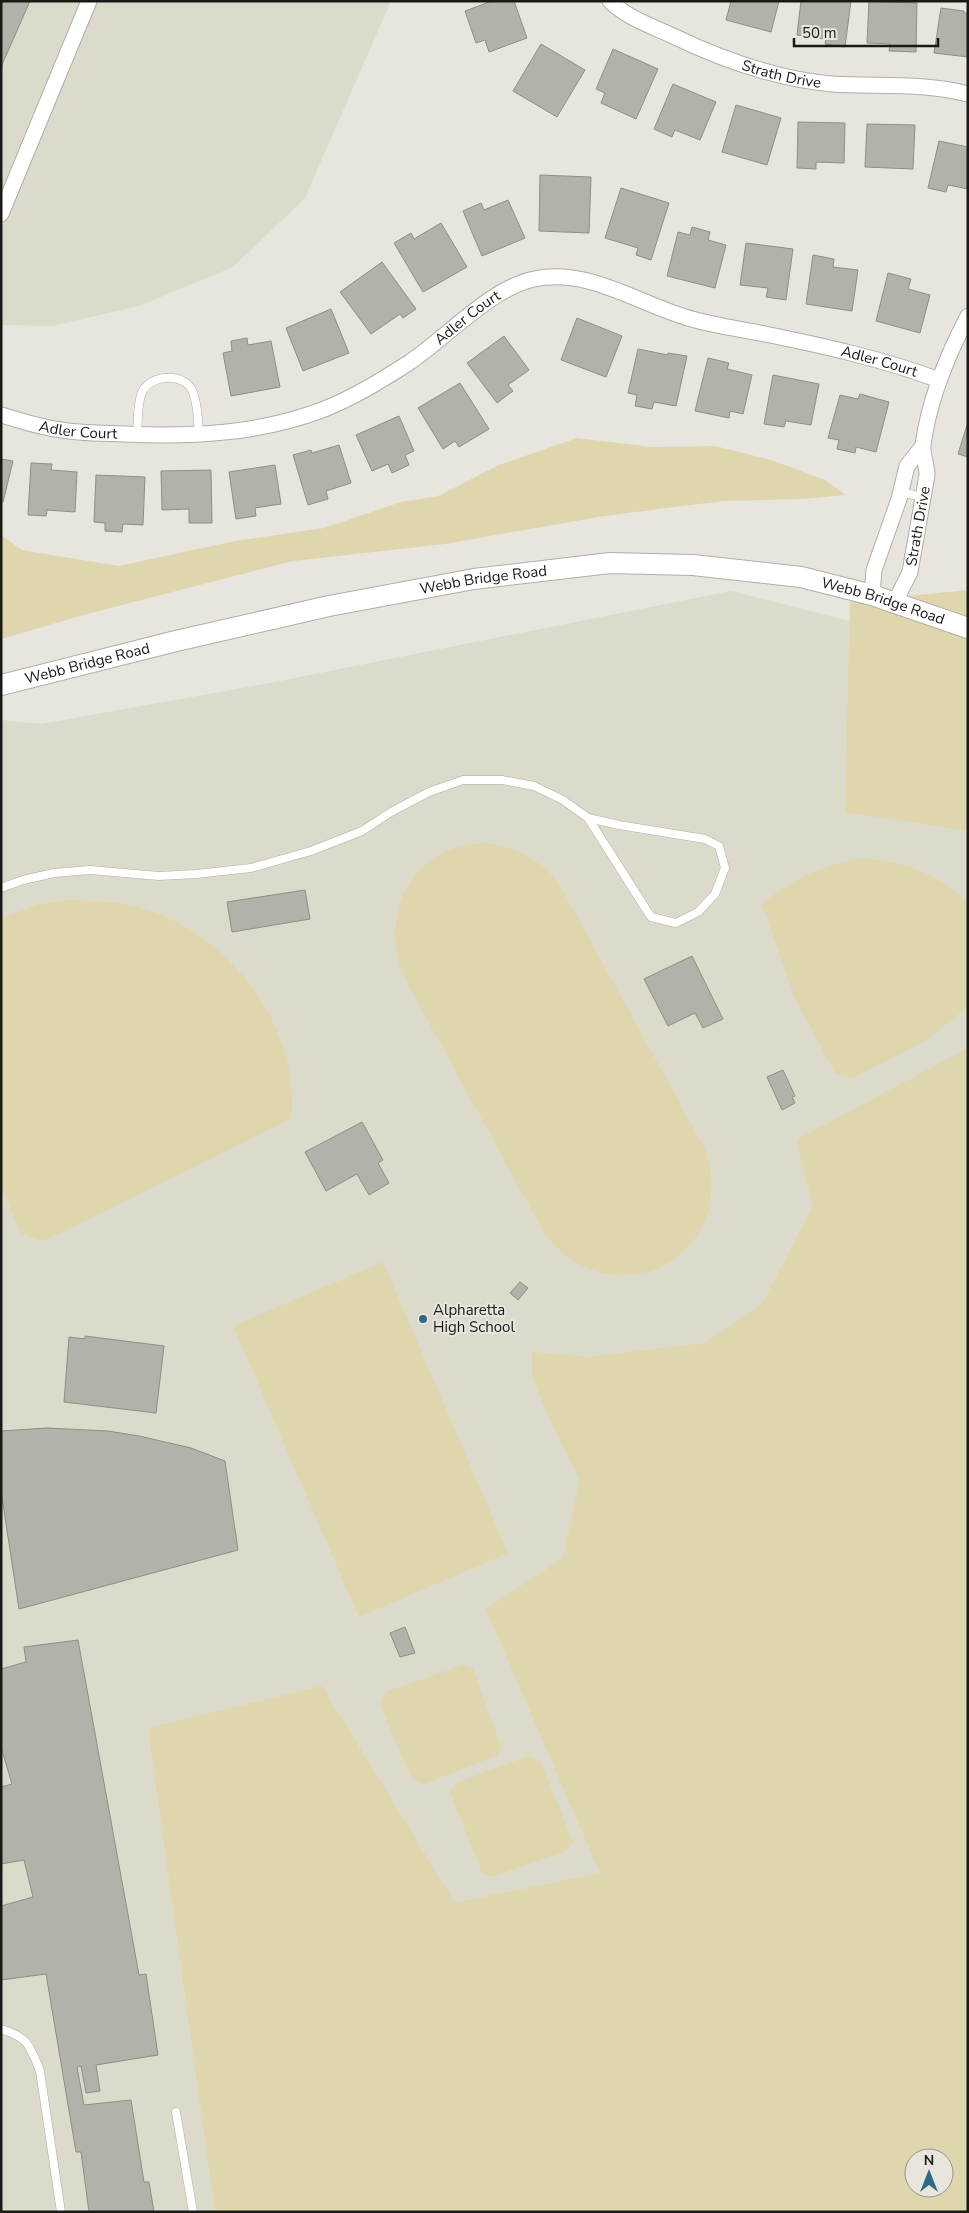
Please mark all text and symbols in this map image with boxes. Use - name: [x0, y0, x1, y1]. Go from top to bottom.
- scale bar: [794, 15, 938, 47]
- text: 50 m: [802, 23, 837, 43]
- street label: Strath Drive: [739, 55, 822, 93]
- street label: Adler Court: [430, 285, 505, 349]
- street label: Adler Court: [839, 341, 921, 382]
- street label: Adler Court: [37, 416, 118, 444]
- street label: Strath Drive: [901, 485, 935, 568]
- street label: Webb Bridge Road: [418, 561, 548, 599]
- street label: Webb Bridge Road: [819, 573, 947, 629]
- street label: Webb Bridge Road: [23, 638, 152, 689]
- place label: Alpharetta High School: [433, 1300, 515, 1337]
- marker: Alpharetta High School: [417, 1313, 429, 1325]
- north arrow: [904, 2148, 954, 2198]
- text: N: [924, 2151, 934, 2170]

